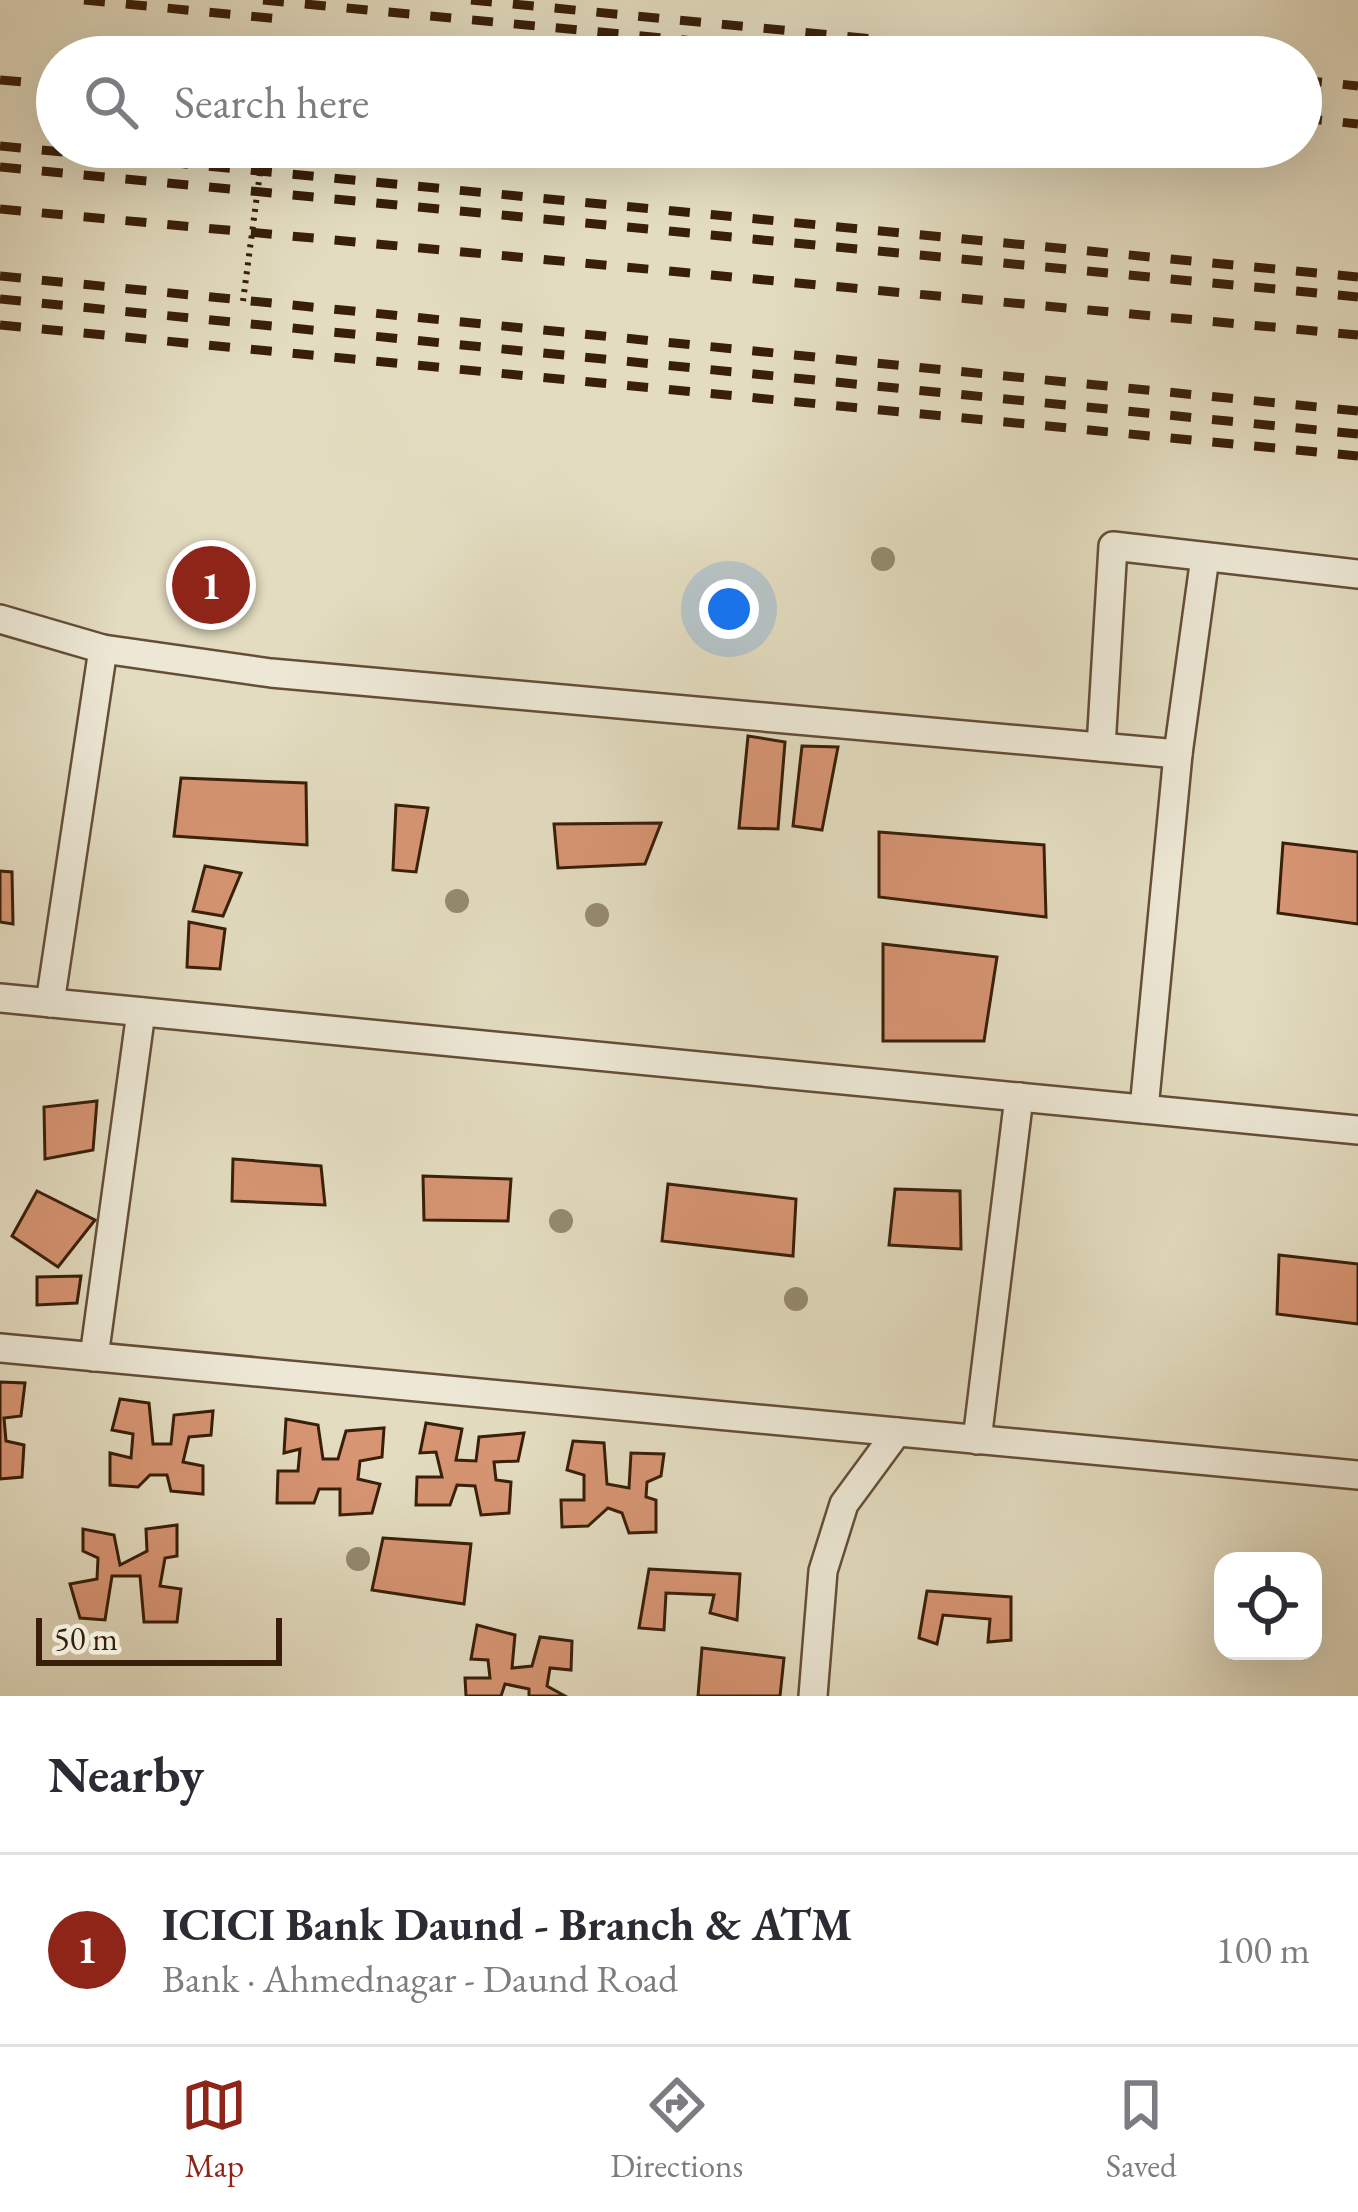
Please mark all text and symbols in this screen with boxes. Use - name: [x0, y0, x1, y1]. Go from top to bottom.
- search box: [36, 36, 1322, 168]
- icon: search: [78, 69, 144, 135]
- text: Search here: [174, 73, 369, 131]
- pin: 1: [172, 540, 250, 630]
- your location: [699, 579, 759, 639]
- map controls: [1214, 1552, 1322, 1660]
- button: locate: [1214, 1552, 1322, 1660]
- scale bar: [36, 1612, 282, 1665]
- text: 50 m: [54, 1617, 118, 1660]
- text: Nearby: [48, 1741, 204, 1807]
- text: ICICI Bank Daund - Branch & ATM: [162, 1895, 852, 1953]
- text: 1: [77, 1924, 97, 1975]
- text: 100 m: [1216, 1924, 1310, 1975]
- text: Bank · Ahmednagar - Daund Road: [162, 1953, 678, 2004]
- tab: Map: [181, 2072, 247, 2187]
- tab: Directions: [610, 2072, 743, 2187]
- tab: Saved: [1106, 2072, 1177, 2187]

